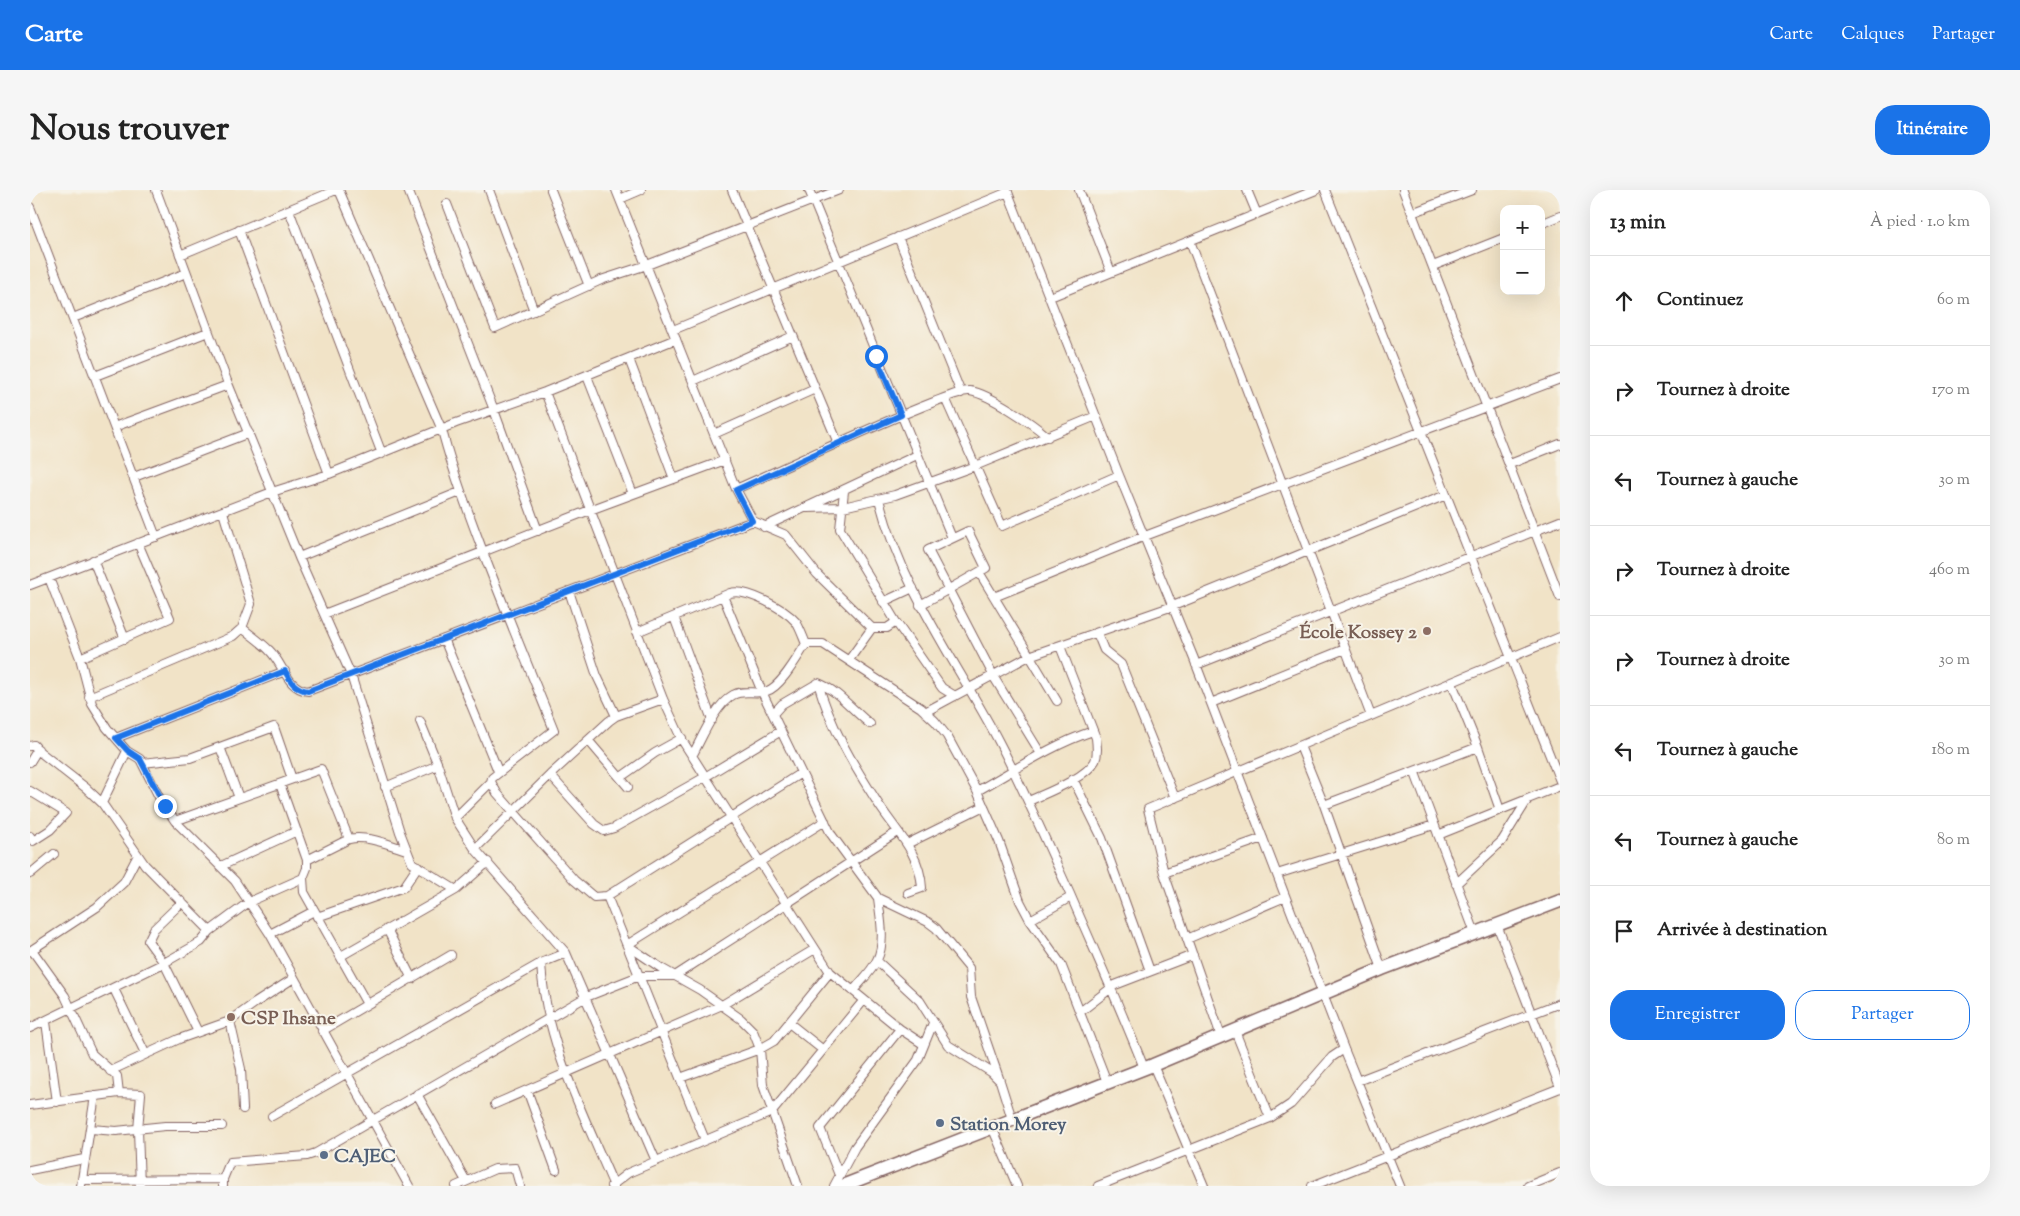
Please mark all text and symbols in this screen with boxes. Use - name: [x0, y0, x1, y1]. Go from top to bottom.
- text: Carte: [25, 18, 83, 52]
- text: Carte: [1770, 22, 1813, 48]
- text: Calques: [1841, 22, 1904, 48]
- text: Partager: [1932, 22, 1995, 48]
- text: Nous trouver: [30, 105, 229, 156]
- button: Itinéraire: [1875, 105, 1990, 155]
- map controls: [1500, 205, 1545, 295]
- button: +: [1500, 205, 1545, 250]
- text: 13 min: [1610, 208, 1666, 238]
- text: À pied · 1.0 km: [1870, 211, 1970, 234]
- button: −: [1500, 250, 1545, 295]
- icon: ahead: [1610, 287, 1638, 315]
- text: Continuez: [1657, 287, 1743, 314]
- text: 60 m: [1937, 289, 1970, 312]
- route start: [865, 345, 888, 368]
- icon: right: [1610, 377, 1638, 405]
- text: Tournez à droite: [1657, 377, 1790, 404]
- text: 170 m: [1932, 379, 1970, 402]
- icon: left: [1610, 467, 1638, 495]
- text: Tournez à gauche: [1657, 467, 1798, 494]
- text: 30 m: [1939, 469, 1970, 492]
- icon: right: [1610, 557, 1638, 585]
- text: Tournez à droite: [1657, 557, 1790, 584]
- text: 460 m: [1929, 559, 1970, 582]
- place label: École Kossey 2: [1299, 620, 1417, 647]
- marker: École Kossey 2: [1421, 625, 1433, 637]
- icon: right: [1610, 647, 1638, 675]
- text: Tournez à droite: [1657, 647, 1790, 674]
- text: 30 m: [1939, 649, 1970, 672]
- icon: left: [1610, 737, 1638, 765]
- text: Tournez à gauche: [1657, 737, 1798, 764]
- text: 180 m: [1931, 739, 1970, 762]
- route end: [154, 795, 177, 818]
- icon: left: [1610, 827, 1638, 855]
- text: Tournez à gauche: [1657, 827, 1798, 854]
- text: 80 m: [1937, 829, 1970, 852]
- icon: arrive: [1610, 917, 1638, 945]
- text: Arrivée à destination: [1657, 917, 1828, 944]
- button: Enregistrer: [1610, 990, 1785, 1040]
- button: Partager: [1795, 990, 1970, 1040]
- place label: CSP Ihsane: [241, 1006, 336, 1033]
- marker: CSP Ihsane: [225, 1011, 237, 1023]
- place label: Station Morey: [950, 1112, 1067, 1139]
- marker: Station Morey: [934, 1117, 946, 1129]
- place label: CAJEC: [334, 1144, 396, 1171]
- marker: CAJEC: [318, 1149, 330, 1161]

